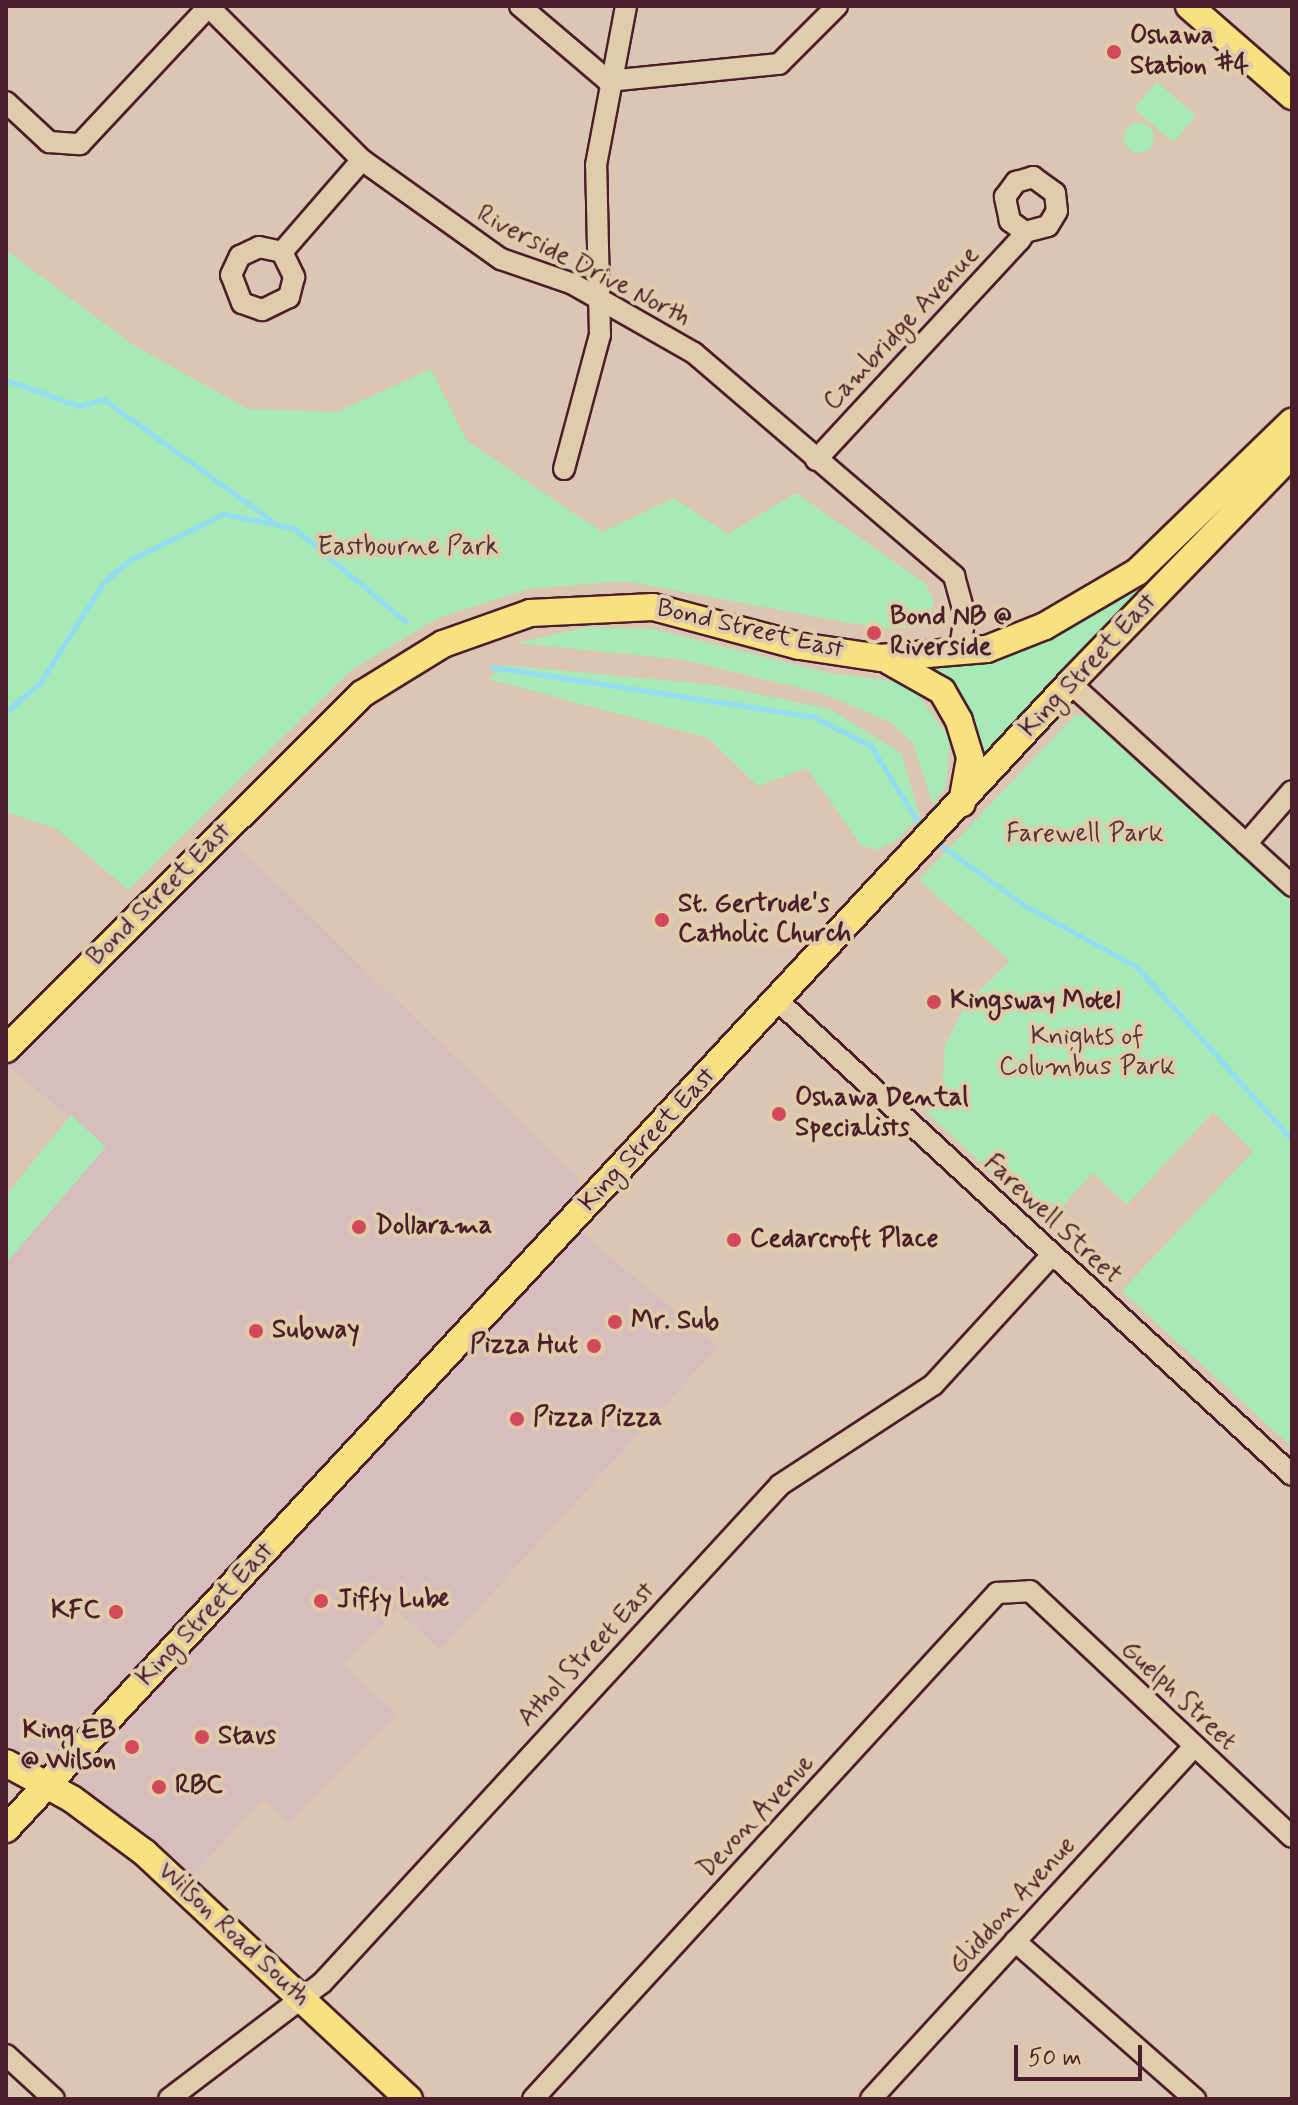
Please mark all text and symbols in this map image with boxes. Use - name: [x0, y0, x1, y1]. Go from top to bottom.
- place label: Oshawa Station #4: [1130, 21, 1248, 82]
- marker: Oshawa Station #4: [1105, 43, 1123, 61]
- street label: Riverside Drive North: [472, 200, 694, 334]
- street label: Cambridge Avenue: [818, 240, 986, 418]
- park label: Eastbourne Park: [318, 532, 498, 564]
- street label: King Street East: [1014, 587, 1164, 745]
- street label: Bond Street East: [654, 593, 846, 667]
- place label: Bond NB @ Riverside: [890, 602, 1012, 664]
- marker: Bond NB @ Riverside: [865, 624, 883, 642]
- street label: Bond Street East: [82, 817, 238, 973]
- park label: Farewell Park: [1009, 819, 1161, 851]
- place label: St. Gertrude's Catholic Church: [678, 889, 858, 950]
- marker: St. Gertrude's Catholic Church: [653, 911, 671, 929]
- place label: Kingsway Motel: [950, 986, 1121, 1018]
- marker: Kingsway Motel: [925, 993, 943, 1011]
- park label: Knights of Columbus Park: [1001, 1022, 1173, 1084]
- street label: King Street East: [573, 1061, 723, 1219]
- place label: Oshawa Dental Specialists: [795, 1083, 960, 1144]
- marker: Oshawa Dental Specialists: [770, 1105, 788, 1123]
- street label: Farewell Street: [977, 1149, 1127, 1291]
- place label: Dollarama: [375, 1211, 492, 1243]
- marker: Dollarama: [350, 1218, 368, 1236]
- place label: Cedarcroft Place: [750, 1224, 935, 1256]
- marker: Cedarcroft Place: [725, 1231, 743, 1249]
- place label: Mr. Sub: [631, 1306, 719, 1338]
- marker: Mr. Sub: [606, 1313, 624, 1331]
- place label: Subway: [272, 1315, 360, 1347]
- marker: Subway: [247, 1322, 265, 1340]
- place label: Pizza Hut: [472, 1330, 578, 1362]
- marker: Pizza Hut: [585, 1337, 603, 1355]
- place label: Pizza Pizza: [533, 1403, 660, 1435]
- marker: Pizza Pizza: [508, 1410, 526, 1428]
- street label: King Street East: [131, 1536, 281, 1694]
- street label: Athol Street East: [511, 1575, 663, 1735]
- place label: Jiffy Lube: [337, 1585, 451, 1617]
- marker: Jiffy Lube: [312, 1592, 330, 1610]
- place label: KFC: [51, 1596, 100, 1628]
- marker: KFC: [107, 1603, 125, 1621]
- street label: Guelph Street: [1112, 1633, 1244, 1759]
- place label: King EB @ Wilson: [20, 1716, 116, 1778]
- place label: Stavs: [218, 1721, 276, 1753]
- marker: Stavs: [193, 1728, 211, 1746]
- marker: King EB @ Wilson: [123, 1738, 141, 1756]
- street label: Devon Avenue: [691, 1747, 823, 1887]
- place label: RBC: [175, 1771, 223, 1803]
- marker: RBC: [150, 1778, 168, 1796]
- street label: Gliddon Avenue: [942, 1830, 1084, 1982]
- street label: Wilson Road South: [152, 1858, 314, 2012]
- scale bar: [1018, 2029, 1146, 2079]
- text: 50 m: [1028, 2043, 1082, 2074]

